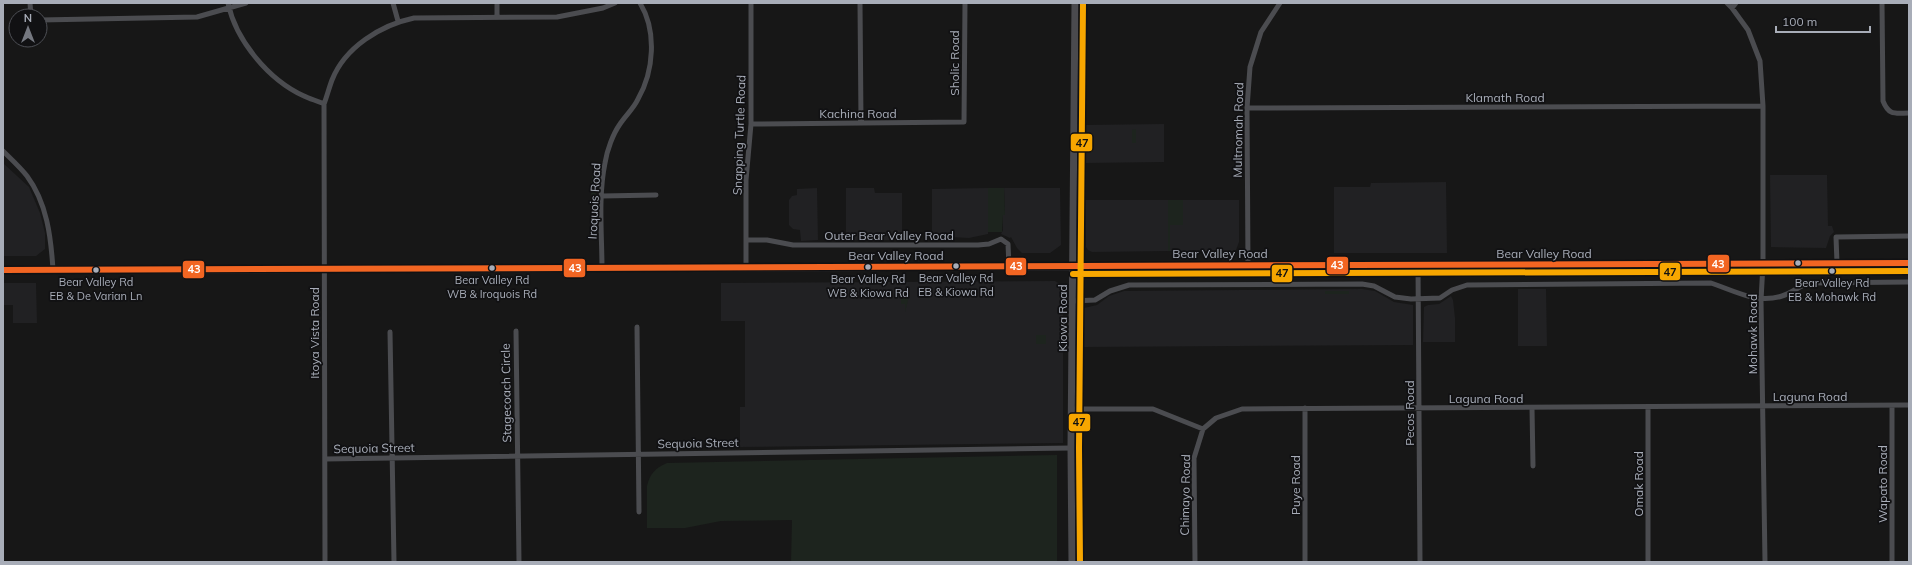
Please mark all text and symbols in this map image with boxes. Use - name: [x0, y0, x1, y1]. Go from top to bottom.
- north arrow: [8, 8, 48, 48]
- scale bar: [1776, 8, 1870, 34]
- text: N: [24, 11, 32, 25]
- text: 100 m: [1782, 14, 1817, 29]
- street label: Sholic Road: [947, 30, 962, 96]
- street label: Snapping Turtle Road: [729, 75, 749, 195]
- street label: Multnomah Road: [1230, 82, 1246, 178]
- street label: Klamath Road: [1465, 90, 1545, 105]
- street label: Kachina Road: [819, 106, 897, 121]
- line badge: 47: [1070, 133, 1093, 152]
- text: 47: [1075, 136, 1089, 150]
- street label: Iroquois Road: [585, 162, 603, 240]
- street label: Outer Bear Valley Road: [824, 228, 954, 243]
- street label: Bear Valley Road: [1172, 246, 1268, 261]
- street label: Bear Valley Road: [1496, 246, 1592, 261]
- street label: Bear Valley Road: [848, 248, 944, 263]
- line badge: 43: [1707, 254, 1730, 273]
- line badge: 43: [1326, 256, 1349, 275]
- line badge: 43: [1005, 257, 1027, 276]
- text: 43: [1711, 257, 1725, 271]
- line badge: 43: [563, 258, 586, 278]
- text: 43: [1330, 258, 1344, 272]
- unlabelled marker: [1793, 258, 1803, 268]
- text: 43: [1009, 259, 1023, 273]
- line badge: 43: [182, 260, 205, 279]
- text: 43: [568, 261, 582, 275]
- marker: Bear Valley Rd EB & Kiowa Rd: [951, 261, 961, 271]
- text: 43: [187, 262, 201, 276]
- marker: Bear Valley Rd WB & Kiowa Rd: [863, 262, 873, 272]
- line badge: 47: [1659, 262, 1681, 281]
- marker: Bear Valley Rd WB & Iroquois Rd: [487, 263, 497, 273]
- line badge: 47: [1271, 264, 1293, 283]
- marker: Bear Valley Rd EB & De Varian Ln: [91, 265, 101, 275]
- text: 47: [1663, 265, 1677, 279]
- text: 47: [1275, 266, 1289, 280]
- marker: Bear Valley Rd EB & Mohawk Rd: [1827, 266, 1837, 276]
- place label: Bear Valley Rd EB & Kiowa Rd: [918, 271, 994, 299]
- place label: Bear Valley Rd WB & Kiowa Rd: [827, 272, 909, 300]
- place label: Bear Valley Rd WB & Iroquois Rd: [447, 273, 537, 301]
- place label: Bear Valley Rd EB & De Varian Ln: [50, 275, 142, 303]
- place label: Bear Valley Rd EB & Mohawk Rd: [1788, 276, 1876, 304]
- street label: Kiowa Road: [1055, 284, 1070, 352]
- street label: Itoya Vista Road: [307, 287, 322, 379]
- street label: Mohawk Road: [1745, 294, 1760, 374]
- street label: Stagecoach Circle: [498, 343, 514, 443]
- street label: Pecos Road: [1402, 380, 1417, 446]
- street label: Laguna Road: [1773, 389, 1847, 404]
- street label: Laguna Road: [1449, 391, 1523, 406]
- line badge: 47: [1068, 413, 1091, 432]
- text: 47: [1072, 415, 1086, 429]
- street label: Sequoia Street: [657, 435, 739, 451]
- street label: Sequoia Street: [333, 440, 415, 456]
- street label: Wapato Road: [1875, 445, 1890, 523]
- street label: Omak Road: [1631, 451, 1646, 517]
- street label: Chimayo Road: [1177, 454, 1193, 536]
- street label: Puye Road: [1288, 455, 1303, 515]

